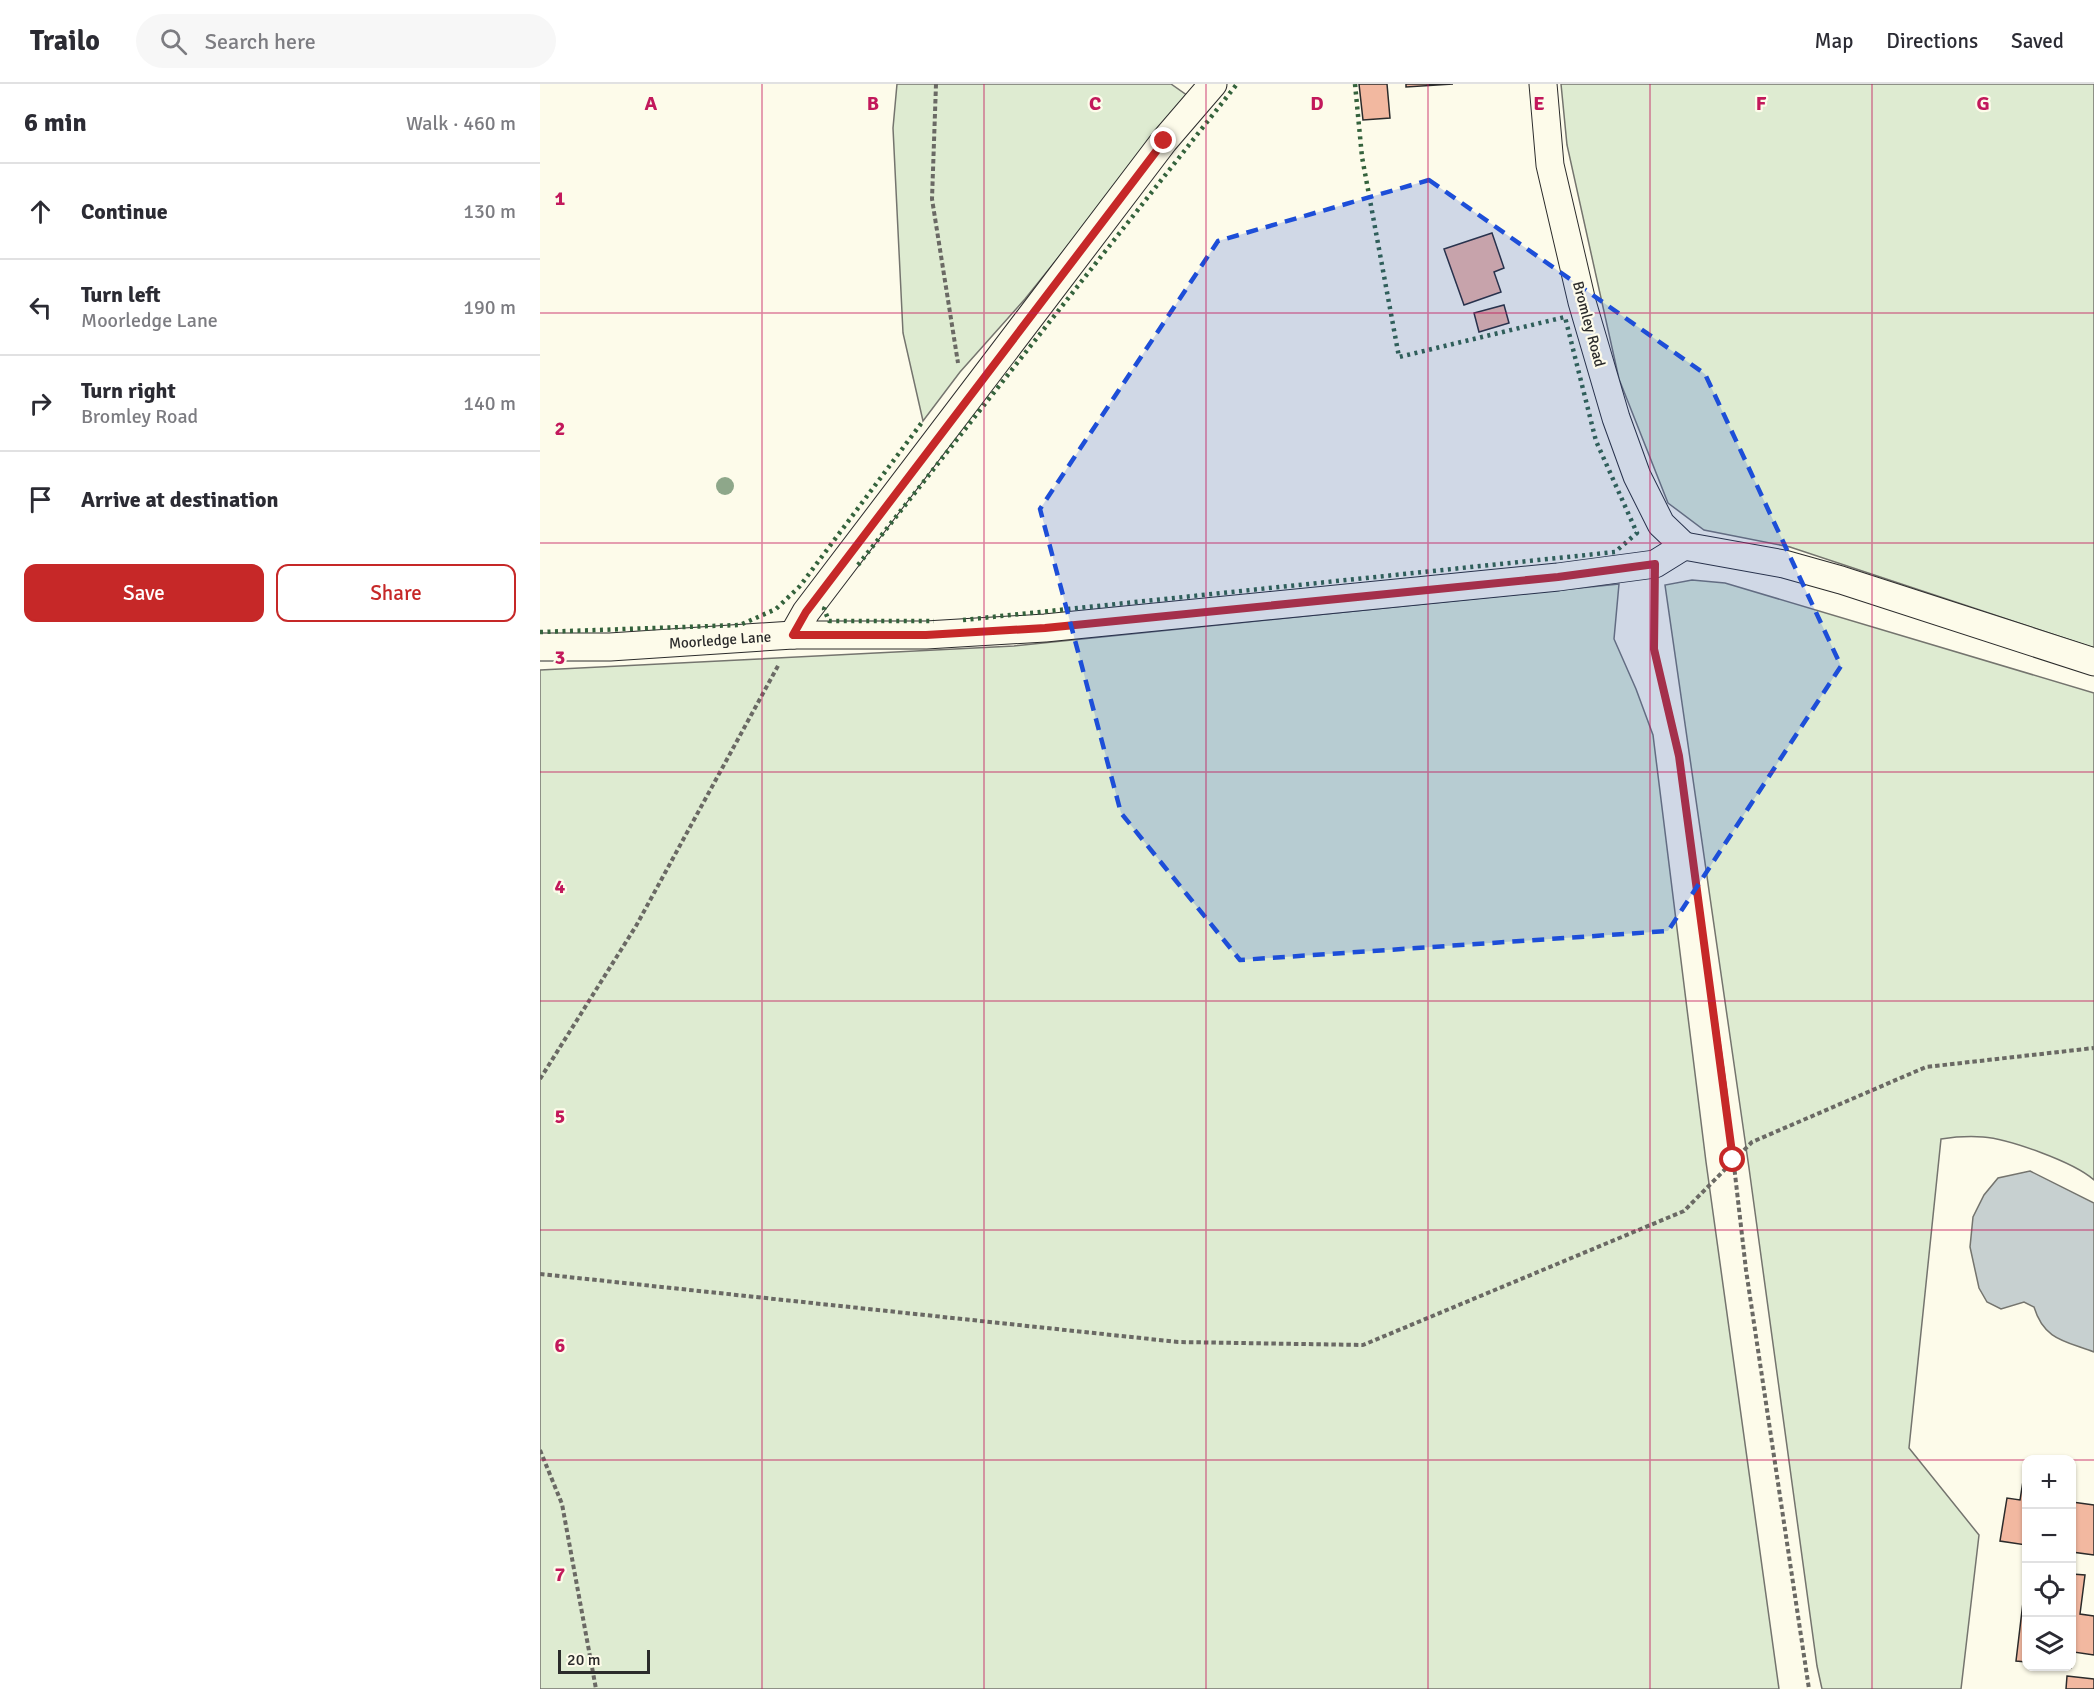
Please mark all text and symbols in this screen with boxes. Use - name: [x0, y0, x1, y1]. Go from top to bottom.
- search box: [136, 14, 556, 68]
- text: Trailo: [30, 24, 100, 58]
- icon: search: [157, 25, 190, 58]
- text: Search here: [205, 28, 316, 55]
- text: Map: [1815, 28, 1853, 54]
- text: Directions: [1886, 28, 1978, 54]
- text: Saved: [2011, 28, 2064, 54]
- text: A: [645, 91, 658, 116]
- text: B: [867, 91, 879, 116]
- text: C: [1089, 91, 1101, 116]
- text: D: [1310, 91, 1324, 116]
- text: E: [1533, 91, 1545, 116]
- text: F: [1756, 91, 1767, 116]
- text: G: [1976, 91, 1990, 116]
- text: 6 min: [24, 107, 87, 139]
- text: Walk · 460 m: [406, 111, 516, 136]
- route end: [1150, 127, 1176, 153]
- text: 1: [555, 186, 566, 211]
- icon: ahead: [24, 195, 57, 228]
- text: Continue: [81, 198, 168, 225]
- text: 130 m: [463, 199, 516, 224]
- street label: Bromley Road: [1569, 279, 1609, 369]
- text: Turn left: [81, 281, 161, 308]
- icon: left: [24, 291, 57, 324]
- text: 190 m: [463, 295, 516, 320]
- text: Moorledge Lane: [81, 308, 218, 333]
- text: Turn right: [81, 377, 176, 404]
- icon: right: [24, 387, 57, 420]
- text: 140 m: [463, 391, 516, 416]
- text: Bromley Road: [81, 404, 198, 429]
- text: 2: [555, 416, 565, 441]
- icon: arrive: [24, 483, 57, 516]
- text: Arrive at destination: [81, 486, 278, 513]
- button: Save: [24, 564, 264, 622]
- button: Share: [276, 564, 516, 622]
- street label: Moorledge Lane: [668, 627, 772, 653]
- text: 3: [555, 645, 565, 670]
- text: 4: [555, 874, 566, 899]
- text: 5: [555, 1104, 565, 1129]
- route start: [1719, 1146, 1745, 1172]
- text: 6: [555, 1333, 566, 1358]
- map controls: [2022, 1455, 2076, 1671]
- button: +: [2022, 1455, 2076, 1509]
- button: −: [2022, 1509, 2076, 1563]
- text: 7: [555, 1562, 566, 1587]
- button: locate: [2022, 1563, 2076, 1617]
- button: layers: [2022, 1617, 2076, 1671]
- scale bar: [558, 1647, 650, 1674]
- text: 20 m: [567, 1650, 601, 1670]

